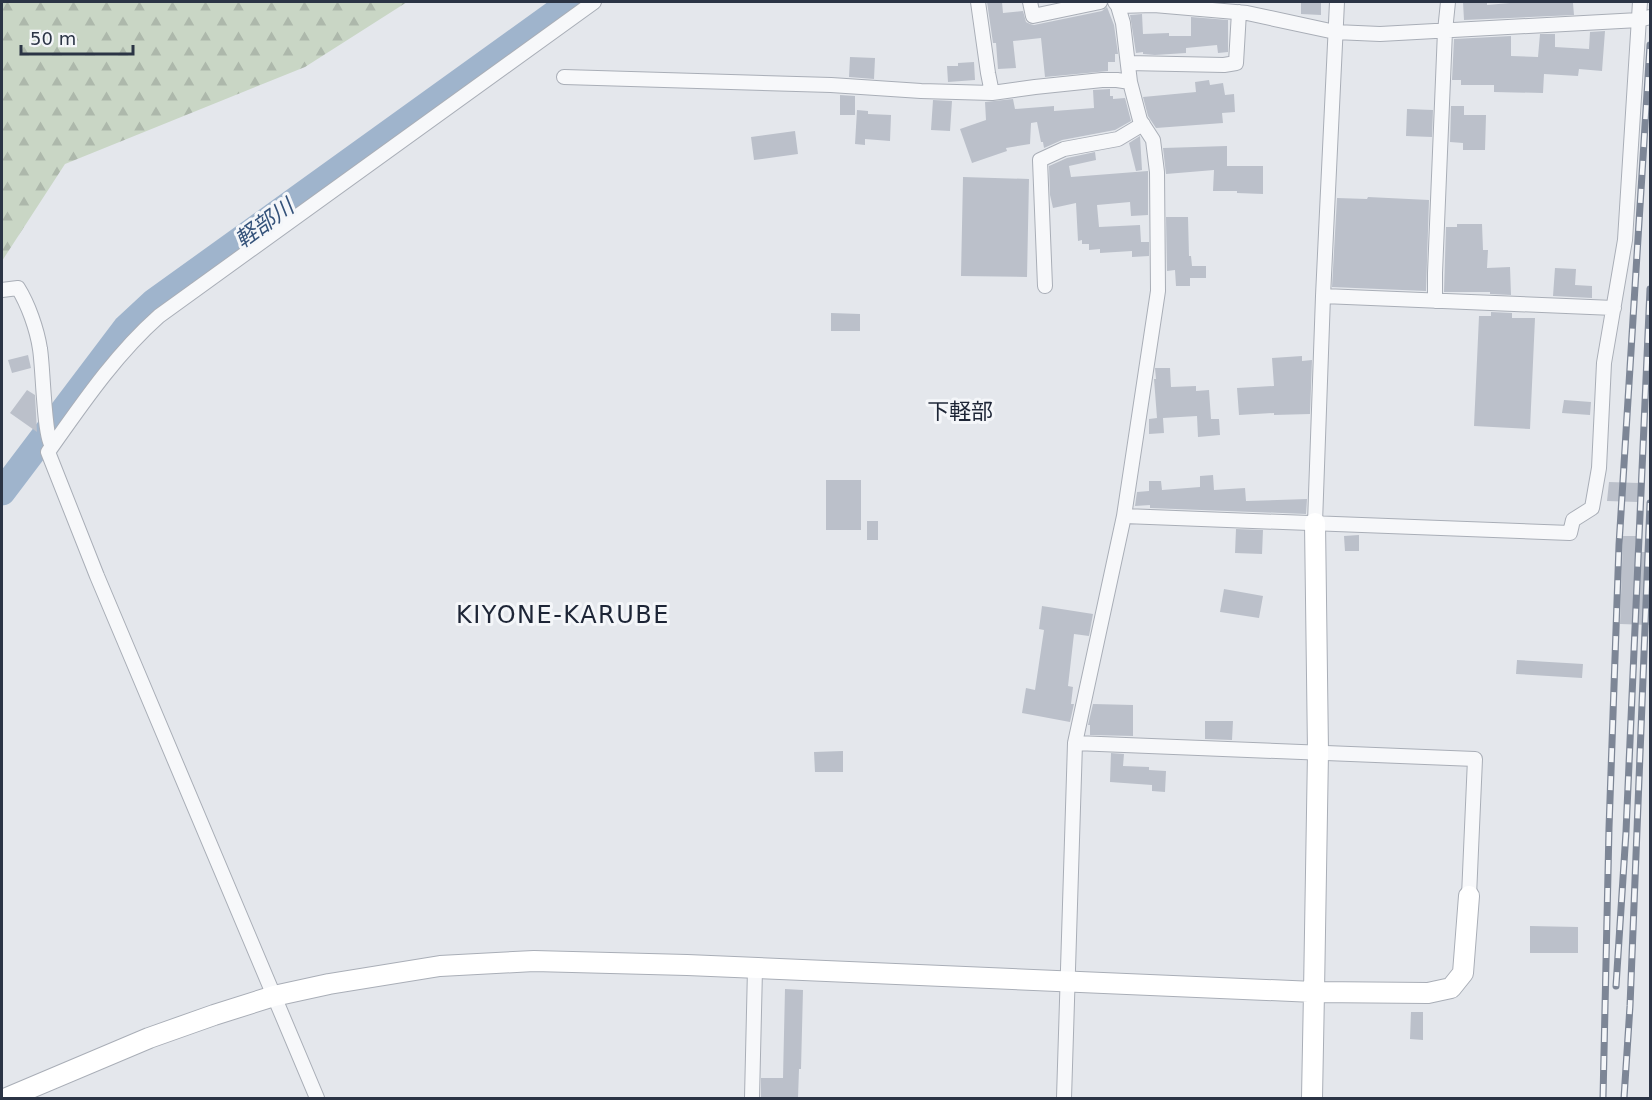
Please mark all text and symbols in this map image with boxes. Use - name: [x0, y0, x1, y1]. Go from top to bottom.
- scale bar: [21, 18, 134, 56]
- text: 50 m: [30, 28, 76, 49]
- water label: 軽部川: [230, 193, 300, 253]
- district label: 下軽部: [927, 399, 993, 424]
- district label: KIYONE-KARUBE: [456, 601, 670, 629]

